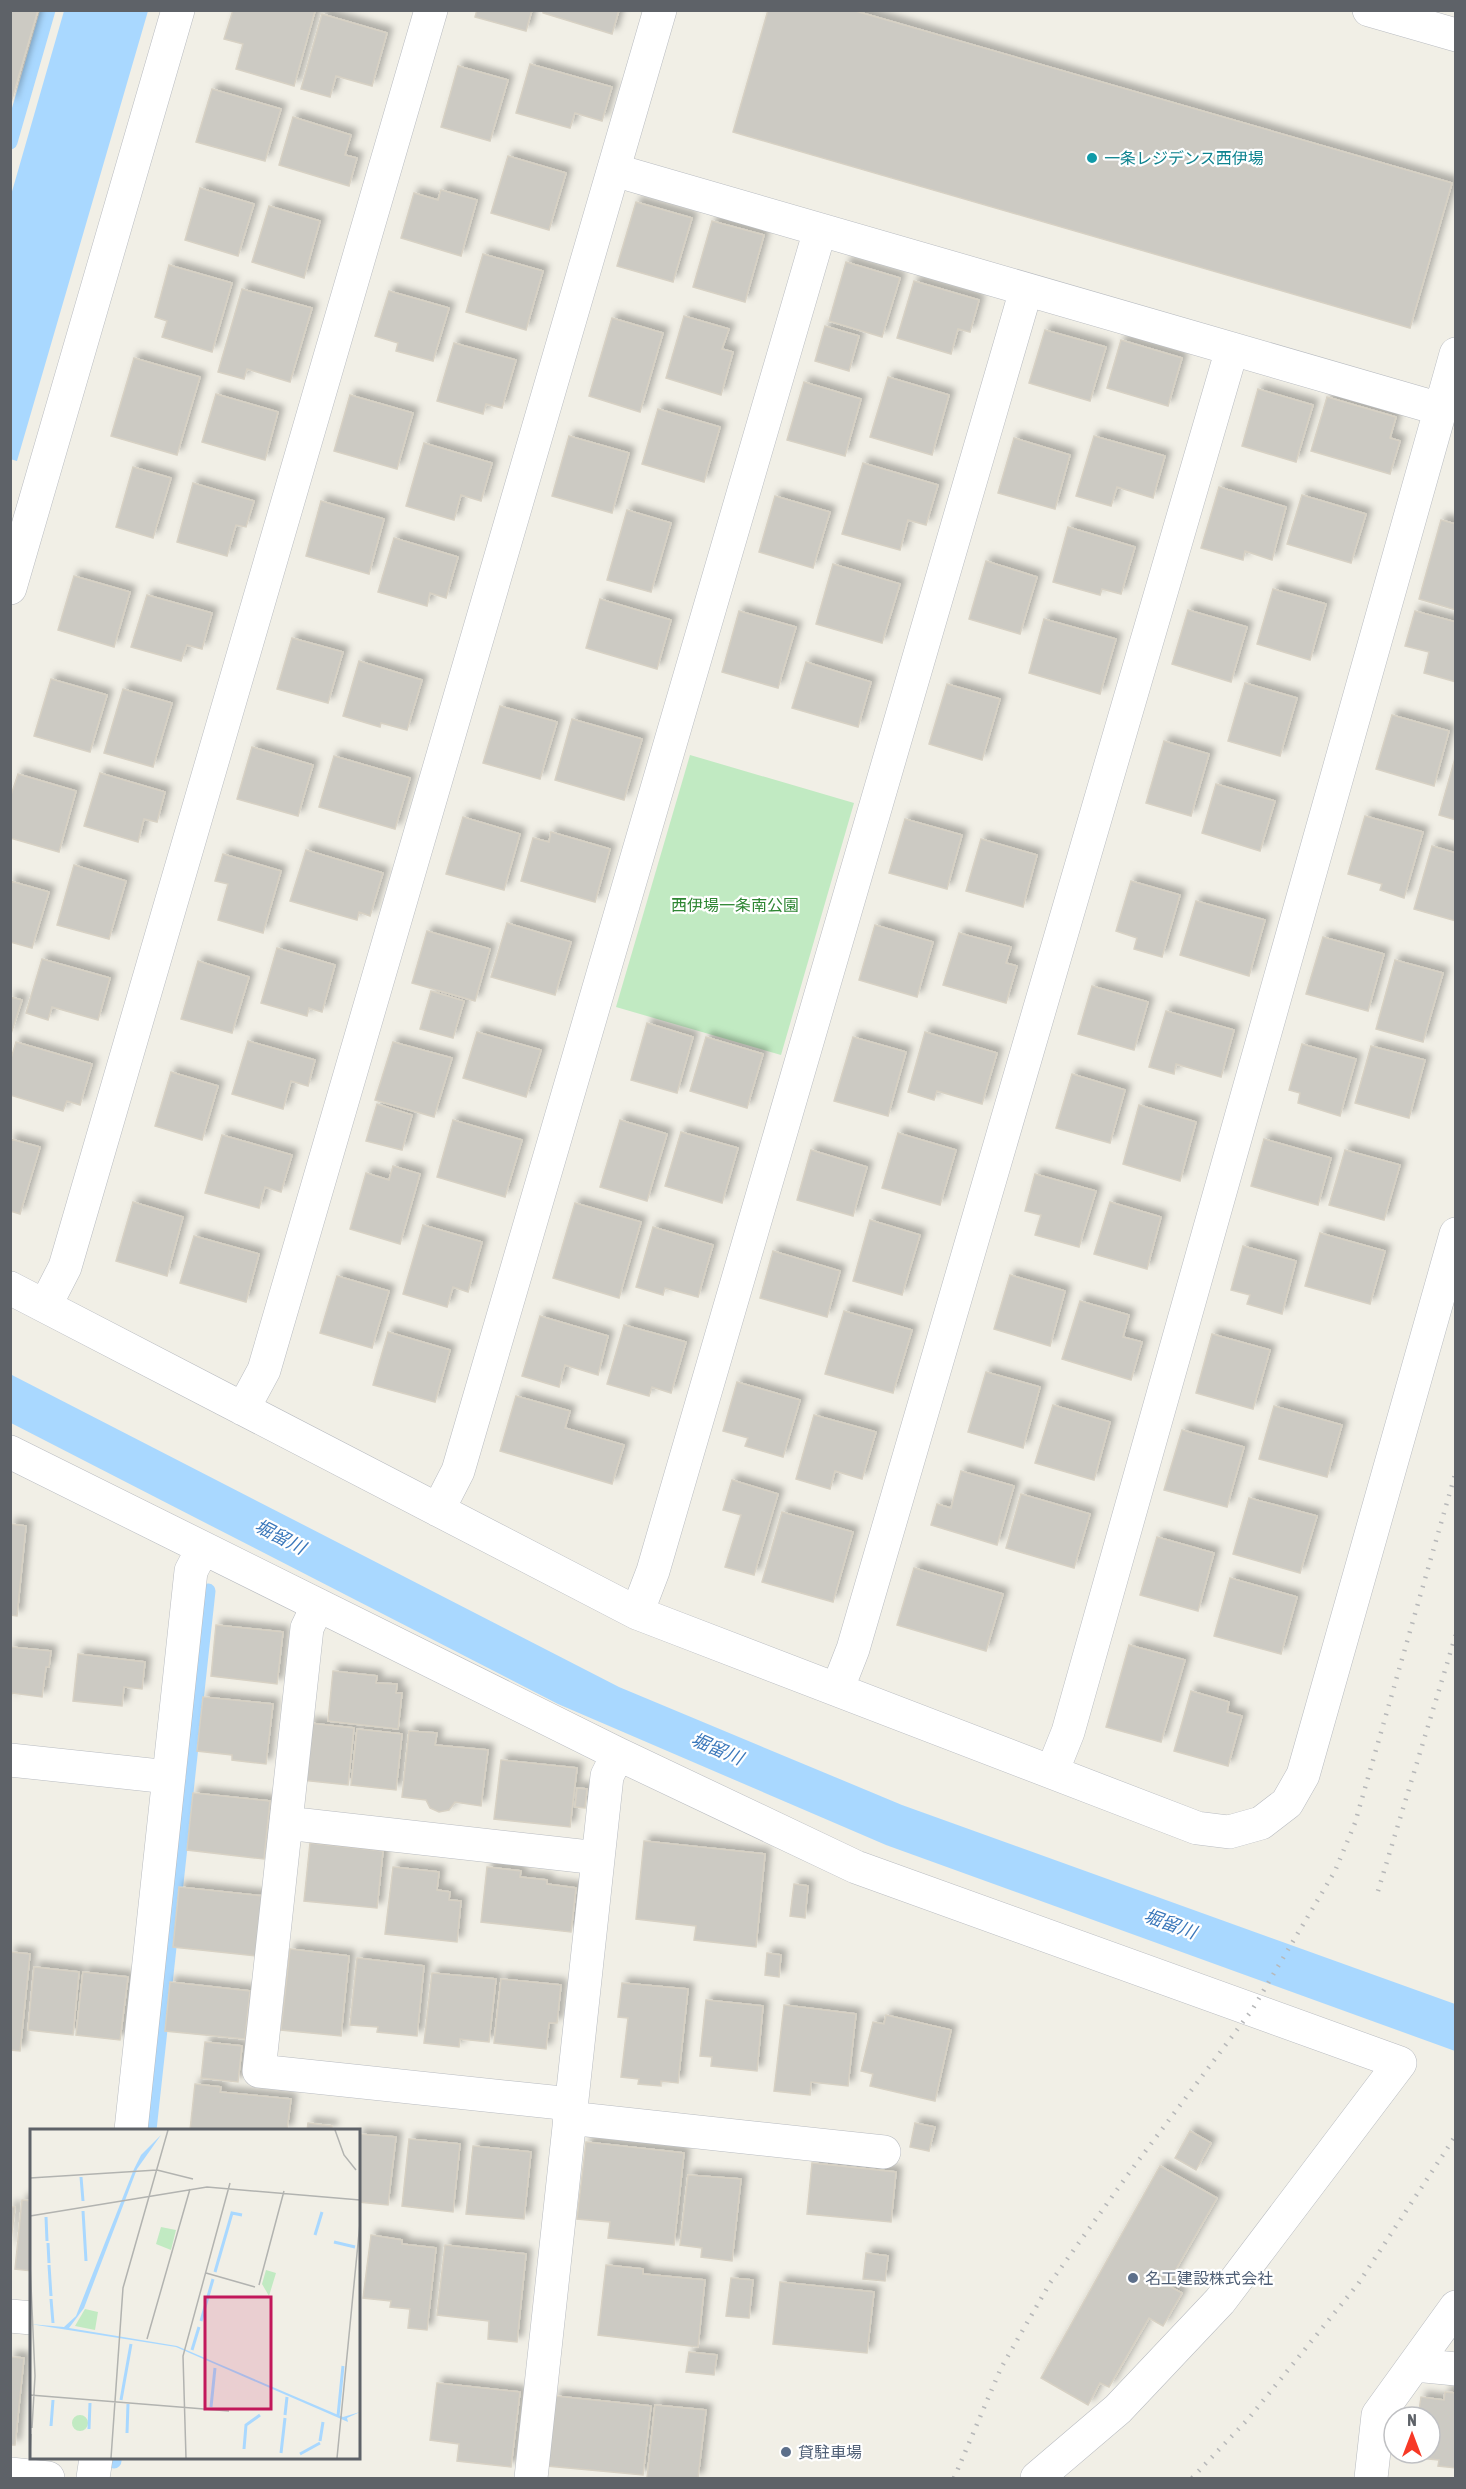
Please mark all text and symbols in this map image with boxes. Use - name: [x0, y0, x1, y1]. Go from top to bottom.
- place label: 一条レジデンス西伊場: [1104, 149, 1264, 167]
- marker: 一条レジデンス西伊場: [1085, 151, 1099, 165]
- park label: 西伊場一条南公園: [671, 896, 799, 914]
- water label: 堀留川: [251, 1515, 311, 1559]
- water label: 堀留川: [688, 1728, 748, 1770]
- water label: 堀留川: [1141, 1904, 1201, 1943]
- inset map: [30, 2129, 360, 2459]
- place label: 名工建設株式会社: [1145, 2269, 1273, 2287]
- marker: 名工建設株式会社: [1126, 2271, 1140, 2285]
- north arrow: [1382, 2405, 1442, 2465]
- text: N: [1407, 2411, 1417, 2429]
- place label: 貸駐車場: [798, 2443, 862, 2461]
- marker: 貸駐車場: [779, 2445, 793, 2459]

